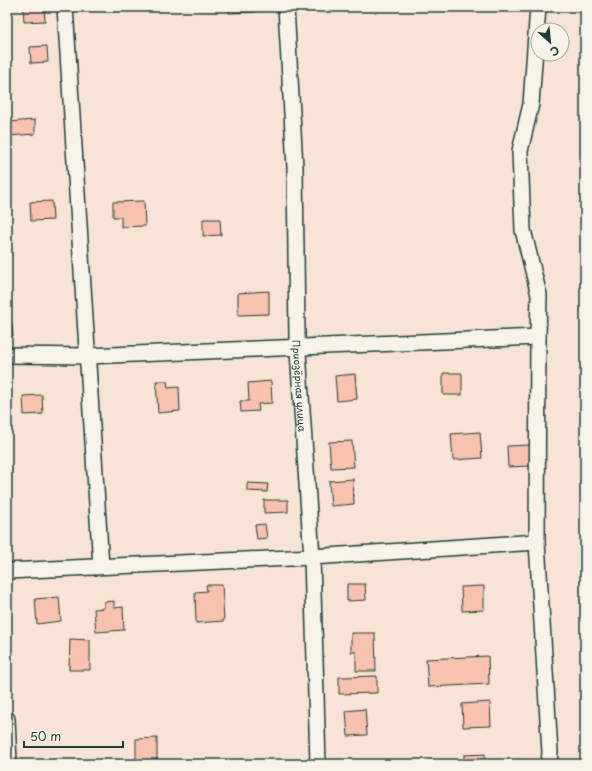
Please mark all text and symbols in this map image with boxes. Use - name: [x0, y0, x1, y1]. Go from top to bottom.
- north arrow: [530, 22, 570, 62]
- text: С: [547, 42, 562, 61]
- street label: Приозёрная улица: [290, 339, 311, 433]
- scale bar: [24, 723, 123, 749]
- text: 50 m: [30, 727, 61, 745]

